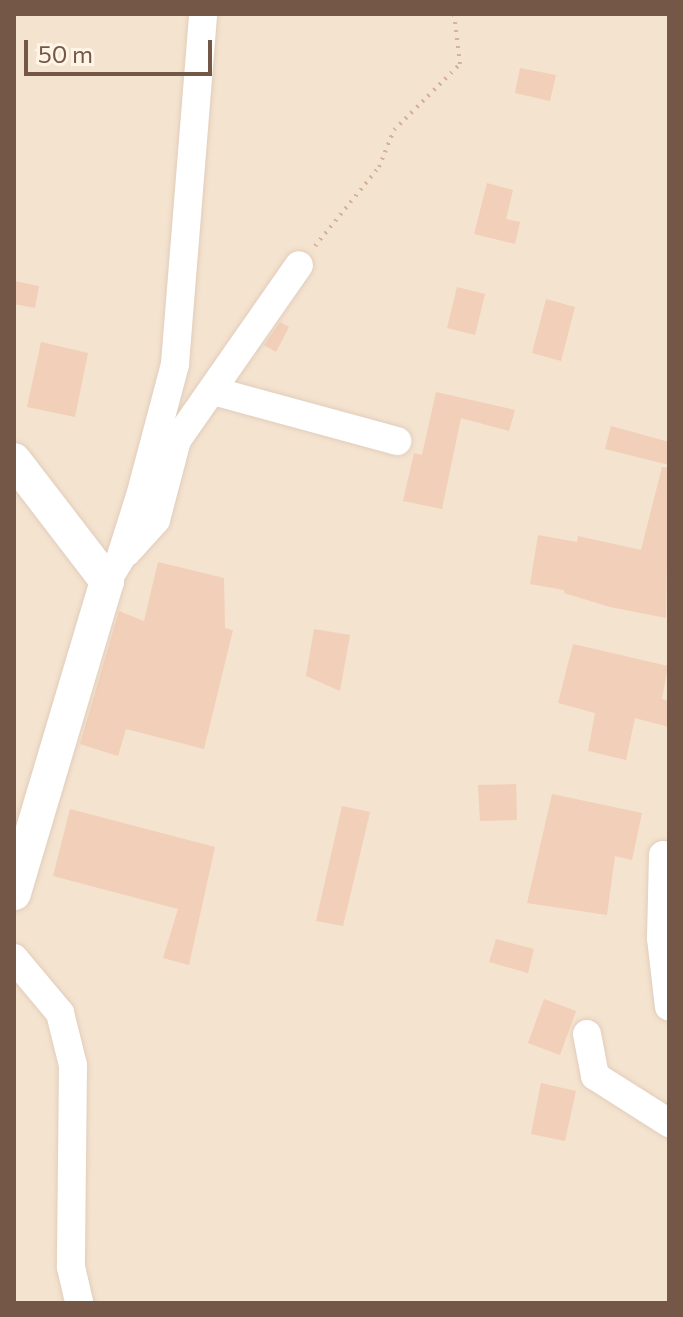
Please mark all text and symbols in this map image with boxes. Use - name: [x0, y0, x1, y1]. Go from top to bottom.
- scale bar: [28, 24, 216, 74]
- text: 50 m: [38, 39, 93, 68]

